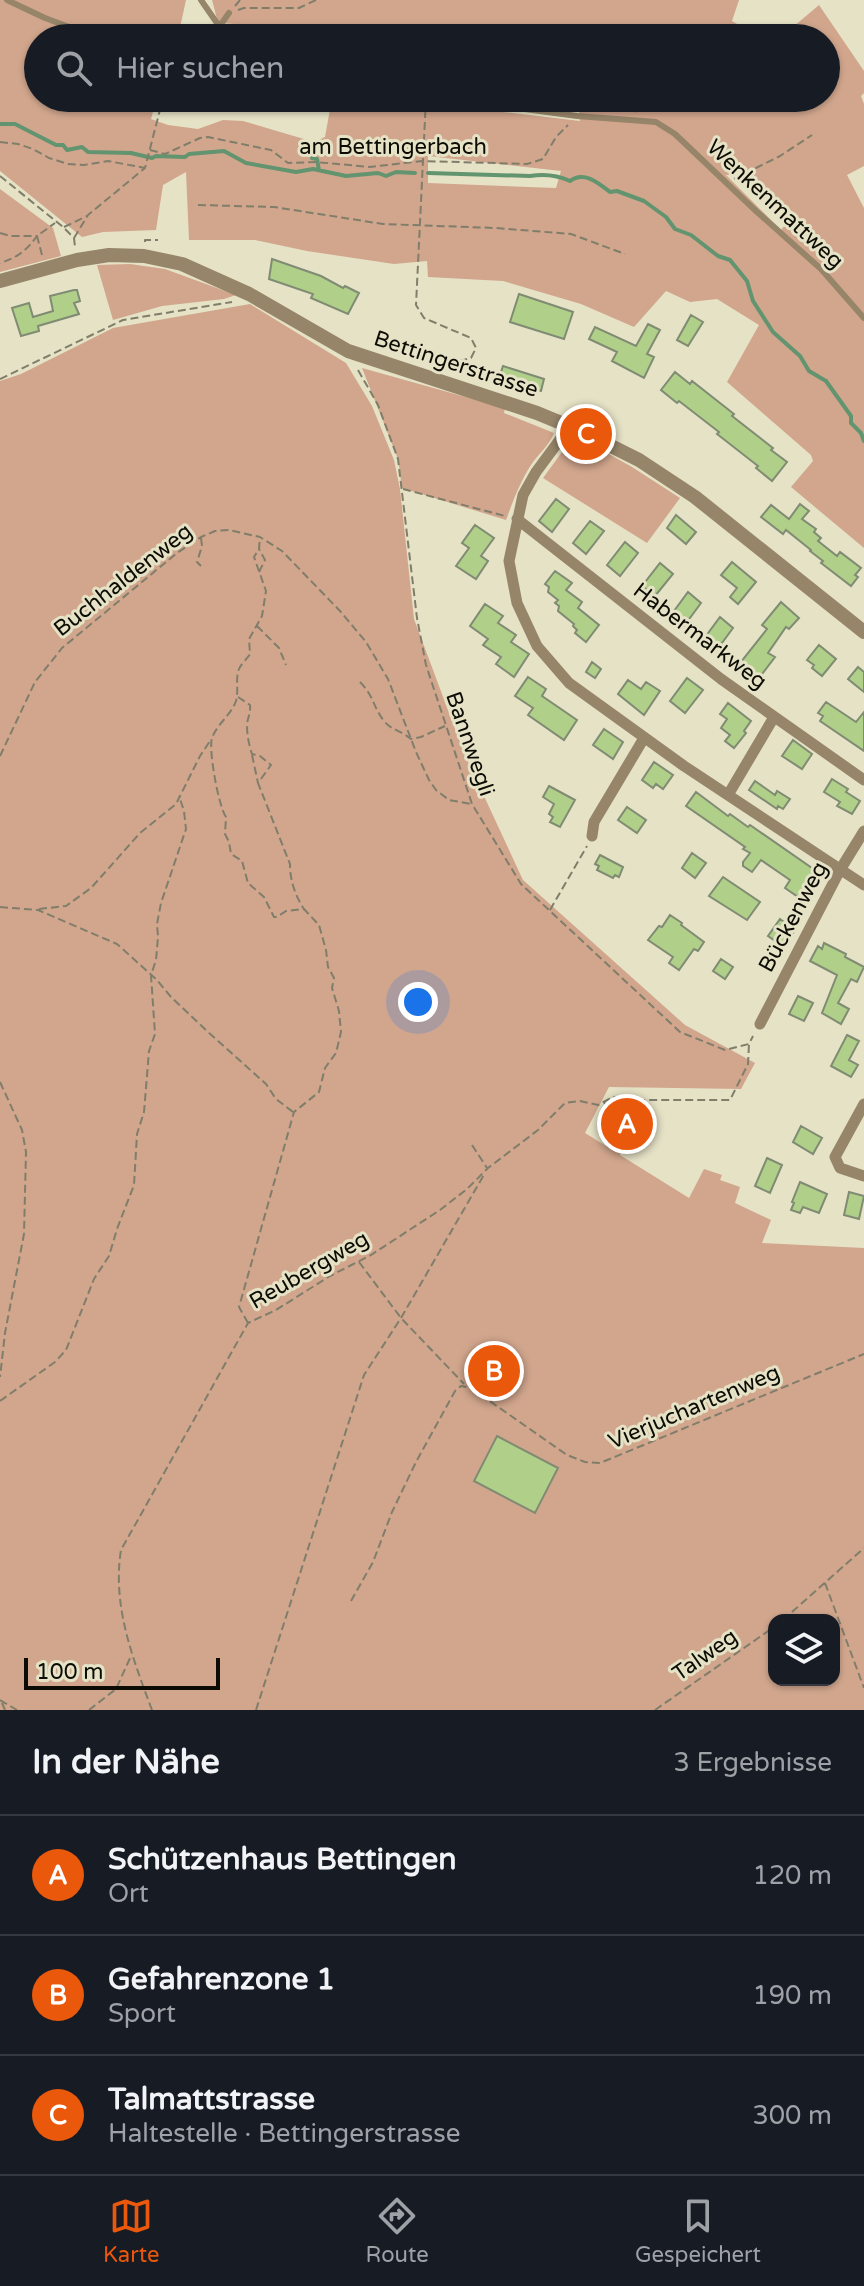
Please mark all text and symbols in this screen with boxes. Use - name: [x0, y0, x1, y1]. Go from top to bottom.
- search box: [24, 24, 840, 112]
- icon: search: [52, 46, 96, 90]
- text: Hier suchen: [116, 50, 284, 87]
- street label: am Bettingerbach: [299, 134, 487, 160]
- street label: Wenkenmattweg: [701, 134, 849, 274]
- street label: Bettingerstrasse: [371, 325, 541, 403]
- pin: C: [560, 404, 612, 464]
- street label: Buchhaldenweg: [49, 518, 197, 642]
- street label: Habermarkweg: [628, 577, 772, 695]
- street label: Bannwegli: [440, 688, 500, 800]
- street label: Bückenweg: [753, 857, 833, 977]
- your location: [398, 982, 438, 1022]
- pin: A: [601, 1094, 653, 1154]
- street label: Reubergweg: [245, 1225, 373, 1315]
- pin: B: [468, 1341, 520, 1401]
- street label: Vierjuchartenweg: [604, 1359, 784, 1455]
- map controls: [768, 1614, 840, 1686]
- button: layers: [768, 1614, 840, 1686]
- street label: Talweg: [668, 1623, 742, 1687]
- scale bar: [24, 1654, 220, 1690]
- text: 100 m: [36, 1659, 103, 1685]
- text: In der Nähe: [32, 1742, 220, 1783]
- text: 3 Ergebnisse: [673, 1747, 832, 1778]
- text: Schützenhaus Bettingen: [108, 1841, 456, 1878]
- text: A: [48, 1860, 68, 1891]
- text: 120 m: [752, 1860, 832, 1891]
- text: Ort: [108, 1878, 149, 1909]
- text: Gefahrenzone 1: [108, 1961, 335, 1998]
- text: B: [49, 1980, 67, 2011]
- text: 190 m: [752, 1980, 832, 2011]
- text: Sport: [108, 1998, 176, 2029]
- text: Talmattstrasse: [108, 2081, 315, 2118]
- text: C: [49, 2100, 67, 2131]
- text: 300 m: [752, 2100, 832, 2131]
- text: Haltestelle · Bettingerstrasse: [108, 2118, 460, 2149]
- tab: Karte: [103, 2194, 159, 2268]
- tab: Route: [366, 2194, 429, 2268]
- tab: Gespeichert: [635, 2194, 761, 2268]

